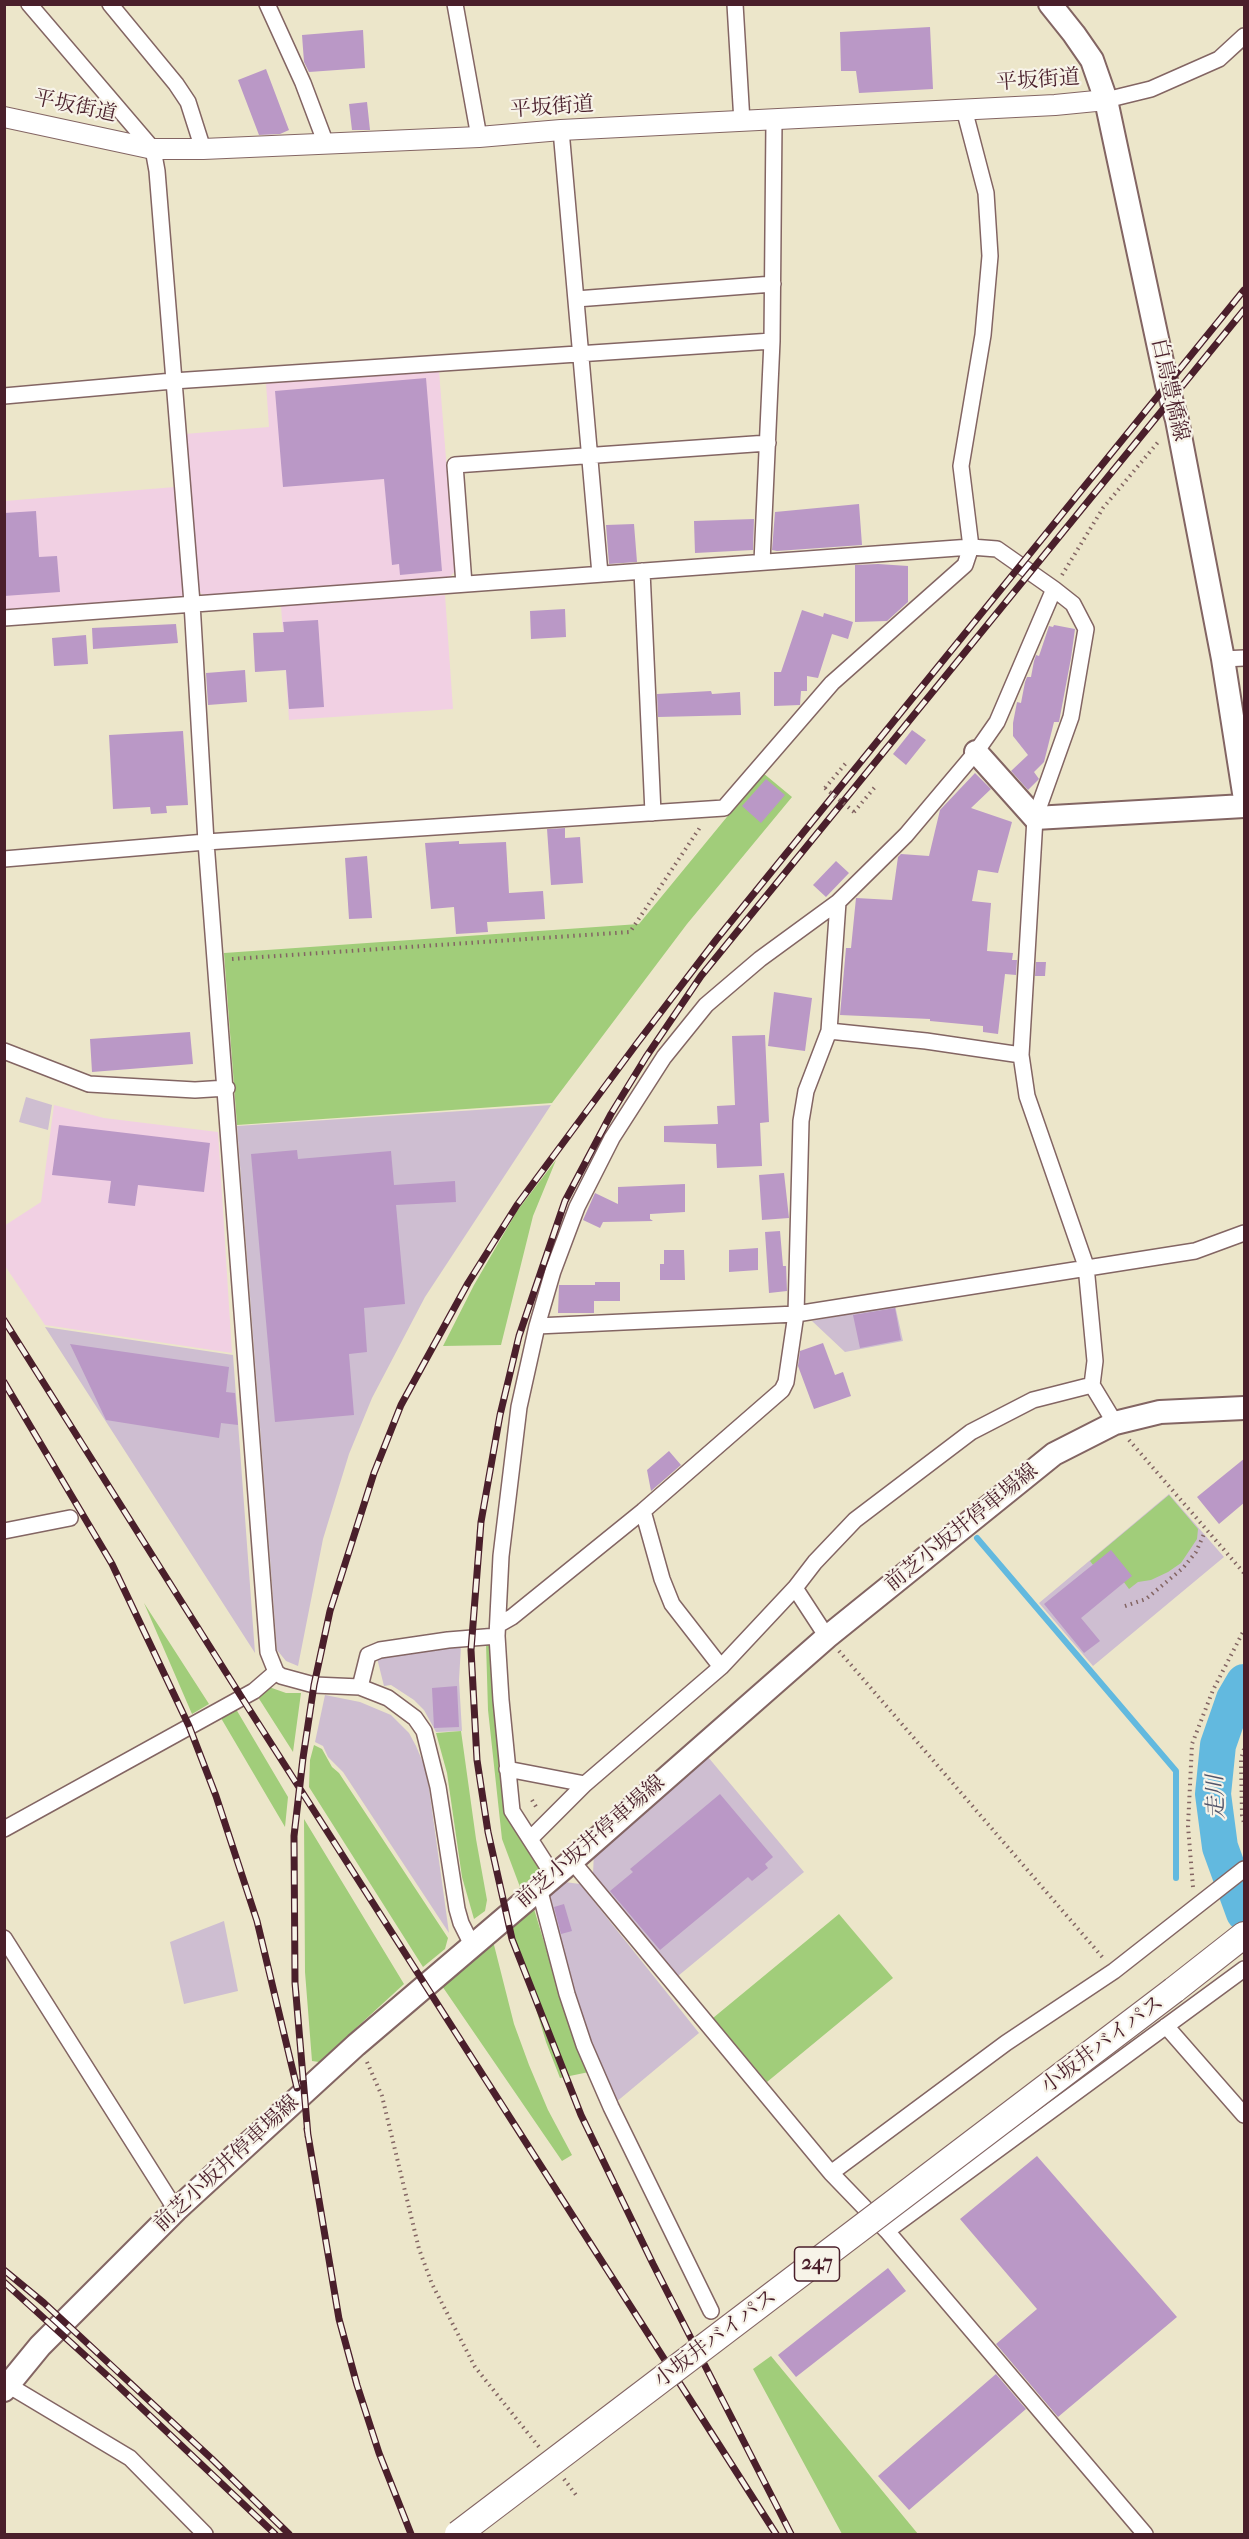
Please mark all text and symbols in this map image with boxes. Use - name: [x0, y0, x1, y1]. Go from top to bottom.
- street label: 平坂街道: [995, 66, 1081, 96]
- street label: 平坂街道: [31, 86, 119, 128]
- street label: 平坂街道: [509, 93, 595, 123]
- street label: 白鳥豊橋線: [1145, 336, 1193, 444]
- street label: 前芝小坂井停車場線: [881, 1459, 1043, 1597]
- street label: 前芝小坂井停車場線: [511, 1770, 671, 1914]
- water label: 走川: [1203, 1775, 1231, 1819]
- street label: 小坂井バイパス: [1037, 1991, 1169, 2099]
- street label: 前芝小坂井停車場線: [149, 2090, 305, 2238]
- road number: 247: [794, 2247, 840, 2281]
- street label: 小坂井バイパス: [650, 2285, 782, 2393]

